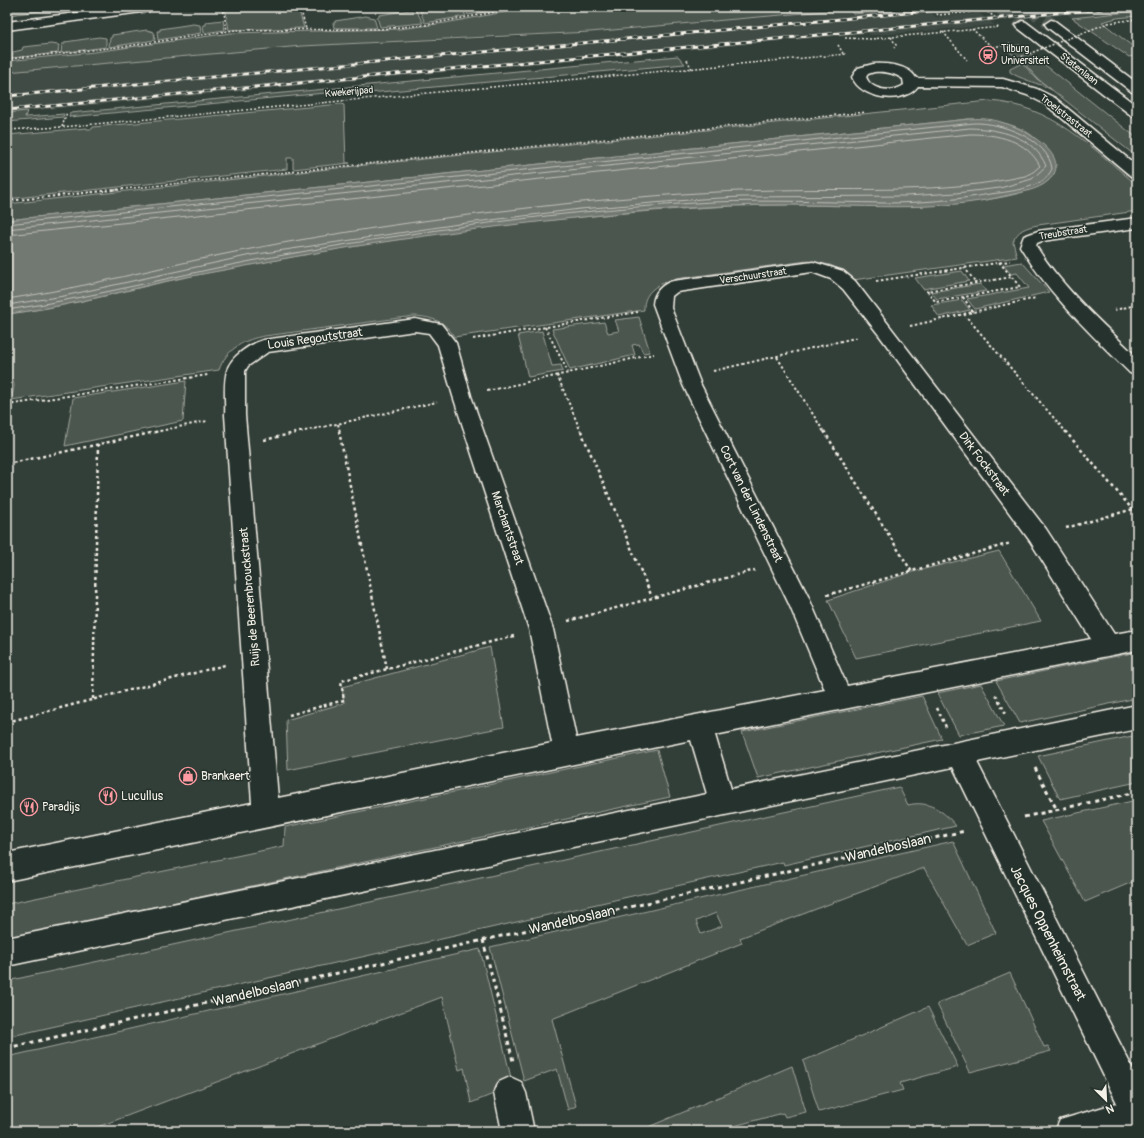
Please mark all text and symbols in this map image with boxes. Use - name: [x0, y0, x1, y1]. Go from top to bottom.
- place label: Tilburg Universiteit: [1001, 43, 1050, 67]
- station icon: Tilburg Universiteit: [978, 45, 998, 65]
- street label: Statenlaan: [1057, 50, 1101, 88]
- street label: Kwekerijpad: [324, 84, 374, 100]
- street label: Troelstrastraat: [1037, 92, 1095, 141]
- street label: Treubstraat: [1038, 223, 1089, 243]
- street label: Verschuurstraat: [719, 265, 788, 287]
- street label: Louis Regoutstraat: [267, 325, 364, 353]
- street label: Dirk Fockstraat: [955, 429, 1013, 499]
- street label: Cort van der Lindenstraat: [716, 443, 786, 565]
- street label: Marchantstraat: [487, 489, 527, 567]
- street label: Ruijs de Beerenbrouckstraat: [236, 527, 264, 667]
- shop icon: Brankaert: [178, 766, 198, 786]
- place label: Brankaert: [201, 769, 250, 784]
- restaurant icon: Lucullus: [98, 786, 118, 806]
- place label: Lucullus: [121, 789, 164, 804]
- restaurant icon: Paradijs: [19, 797, 39, 817]
- place label: Paradijs: [42, 800, 81, 815]
- street label: Wandelboslaan: [843, 830, 933, 866]
- street label: Jacques Oppenheimstraat: [1006, 862, 1090, 1004]
- street label: Wandelboslaan: [527, 902, 617, 938]
- street label: Wandelboslaan: [211, 974, 301, 1010]
- north arrow: [1086, 1080, 1126, 1120]
- text: N: [1103, 1101, 1116, 1116]

